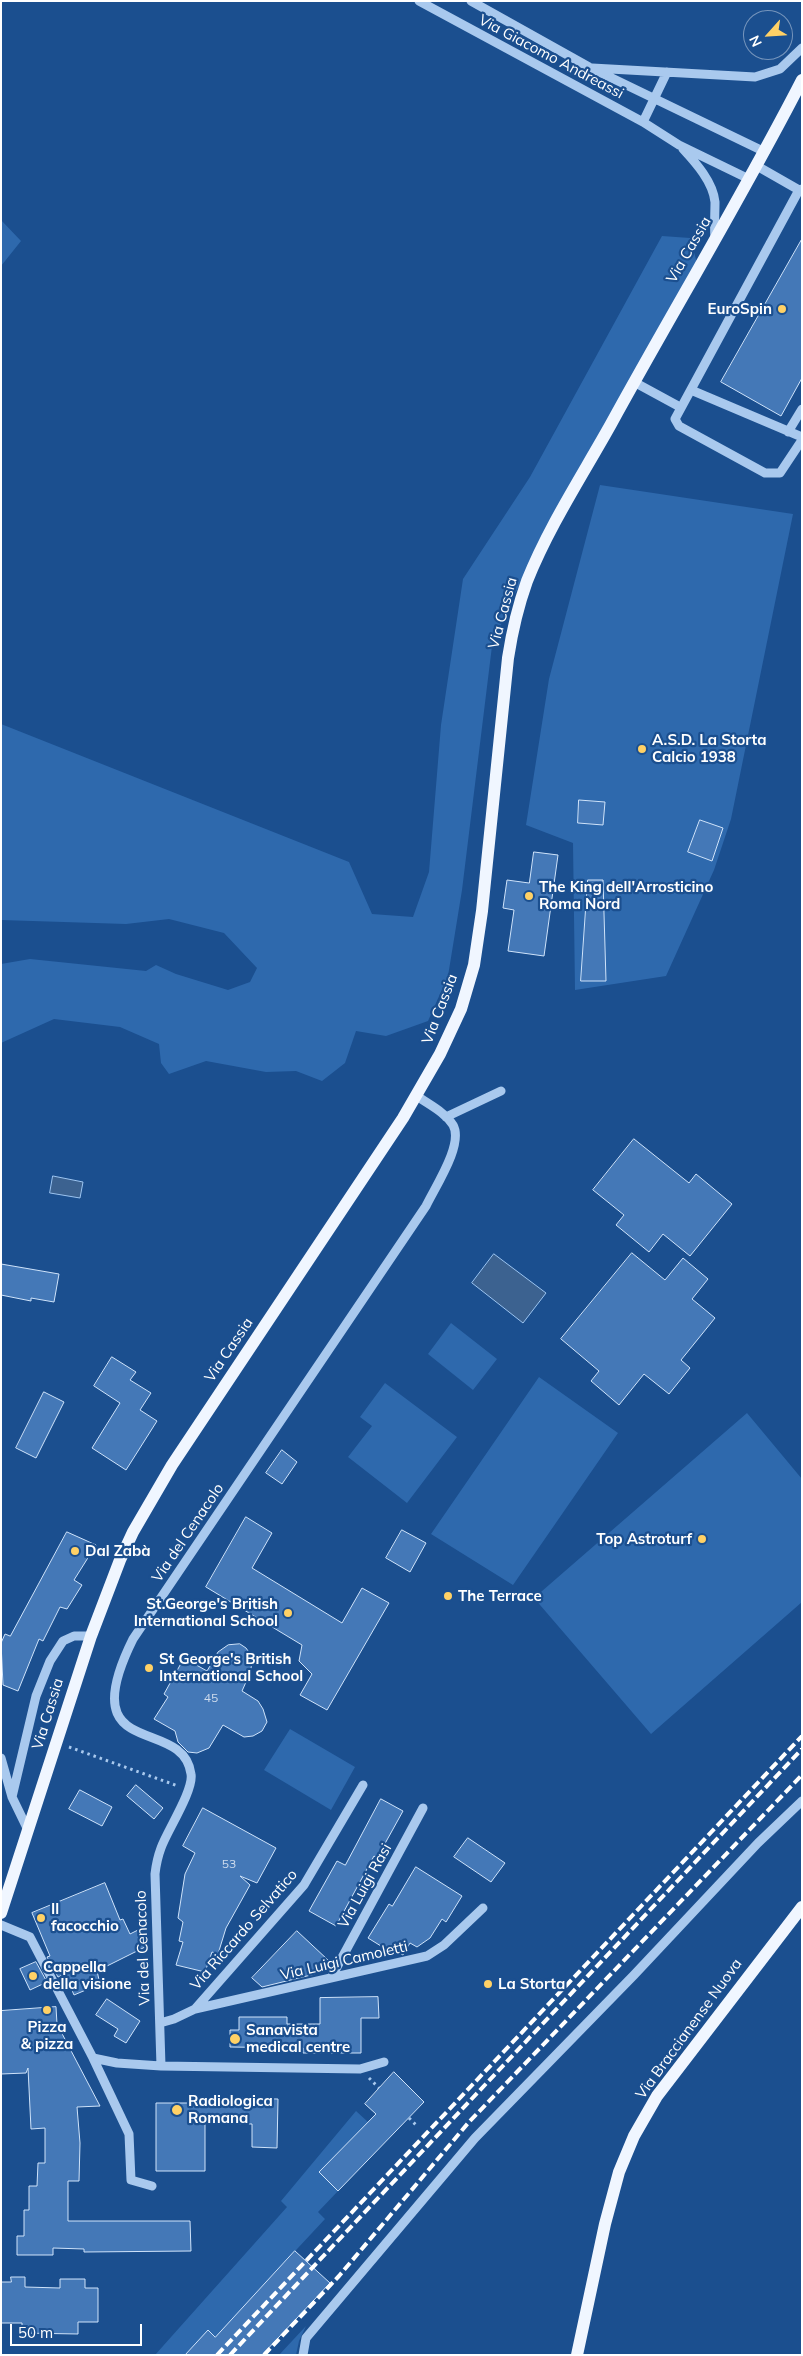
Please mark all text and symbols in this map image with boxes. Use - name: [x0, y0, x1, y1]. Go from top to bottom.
- north arrow: [743, 10, 793, 60]
- street label: Via Giacomo Andreassi: [475, 11, 627, 103]
- text: N: [745, 32, 766, 50]
- street label: Via Cassia: [663, 214, 715, 286]
- place label: EuroSpin: [708, 300, 772, 318]
- marker: EuroSpin: [776, 303, 788, 315]
- street label: Via Cassia: [485, 575, 521, 651]
- place label: A.S.D. La Storta Calcio 1938: [652, 731, 767, 766]
- marker: A.S.D. La Storta Calcio 1938: [636, 743, 648, 755]
- place label: The King dell'Arrosticino Roma Nord: [539, 878, 713, 913]
- marker: The King dell'Arrosticino Roma Nord: [523, 890, 535, 902]
- street label: Via Cassia: [418, 972, 462, 1046]
- street label: Via Cassia: [201, 1315, 257, 1385]
- street label: Via del Cenacolo: [148, 1480, 228, 1586]
- place label: Top Astroturf: [596, 1530, 692, 1548]
- marker: Top Astroturf: [696, 1533, 708, 1545]
- place label: Dal Zabà: [85, 1542, 151, 1560]
- marker: Dal Zabà: [69, 1545, 81, 1557]
- place label: The Terrace: [458, 1587, 542, 1605]
- marker: The Terrace: [442, 1590, 454, 1602]
- place label: St.George's British International School: [134, 1595, 278, 1630]
- marker: St.George's British International School: [282, 1607, 294, 1619]
- place label: St George's British International School: [159, 1650, 303, 1685]
- marker: St George's British International School: [143, 1662, 155, 1674]
- street label: Via Cassia: [29, 1676, 67, 1752]
- house number: 45: [204, 1691, 218, 1705]
- street label: Via Luigi Rasi: [334, 1840, 396, 1932]
- house number: 53: [222, 1857, 236, 1871]
- street label: Via Riccardo Selvatico: [187, 1866, 301, 1994]
- street label: Via del Cenacolo: [132, 1890, 154, 2006]
- place label: Il facocchio: [51, 1900, 119, 1935]
- marker: Il facocchio: [35, 1912, 47, 1924]
- street label: Via Luigi Camoletti: [279, 1938, 409, 1984]
- street label: Via Braccianense Nuova: [632, 1955, 746, 2103]
- place label: Cappella della visione: [43, 1958, 131, 1993]
- marker: Cappella della visione: [27, 1970, 39, 1982]
- place label: La Storta: [498, 1975, 565, 1993]
- marker: La Storta: [482, 1978, 494, 1990]
- marker: Pizza & pizza: [41, 2004, 53, 2016]
- place label: Pizza & pizza: [21, 2018, 73, 2053]
- place label: Sanavista medical centre: [246, 2021, 350, 2056]
- marker: Sanavista medical centre: [228, 2032, 242, 2046]
- place label: Radiologica Romana: [188, 2092, 273, 2127]
- marker: Radiologica Romana: [170, 2103, 184, 2117]
- scale bar: [12, 2314, 145, 2346]
- text: 50 m: [18, 2323, 53, 2342]

